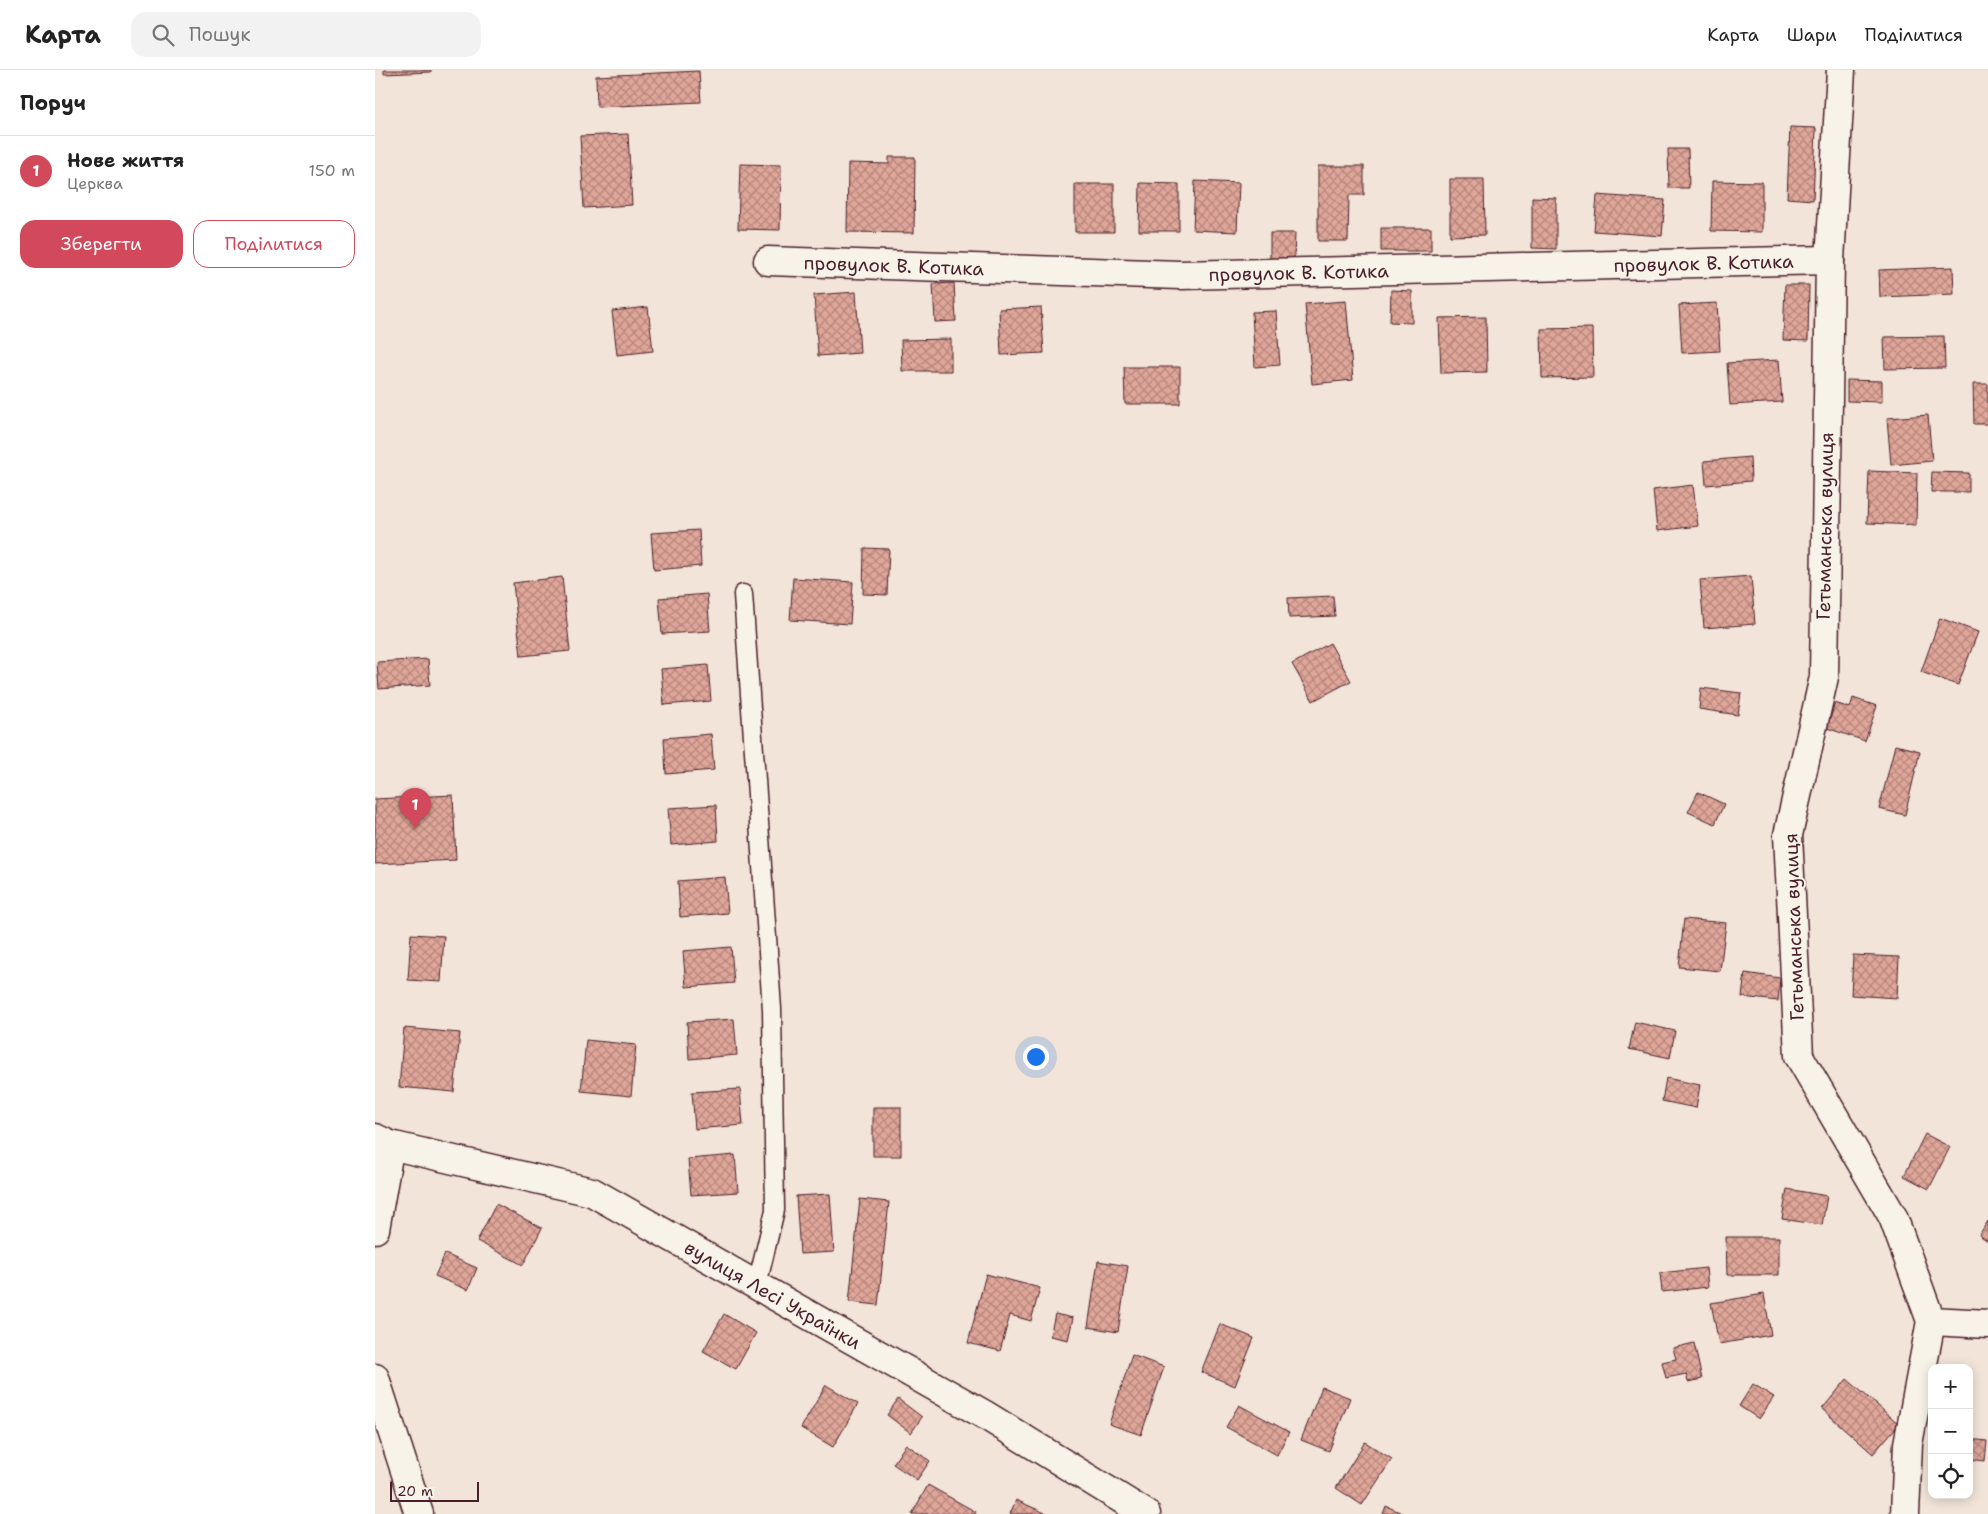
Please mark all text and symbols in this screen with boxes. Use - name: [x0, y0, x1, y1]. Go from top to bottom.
- search box: [131, 12, 481, 57]
- text: Карта: [25, 19, 101, 51]
- icon: search: [149, 21, 177, 49]
- text: Пошук: [189, 22, 251, 47]
- text: Карта: [1707, 23, 1759, 47]
- text: Шари: [1787, 23, 1837, 47]
- text: Поділитися: [1865, 23, 1963, 47]
- text: Поруч: [20, 89, 86, 117]
- text: Нове життя: [67, 148, 184, 173]
- text: 1: [32, 160, 40, 181]
- text: 150 m: [308, 160, 355, 181]
- text: Церква: [67, 173, 123, 194]
- button: Зберегти: [20, 220, 183, 268]
- button: Поділитися: [193, 220, 355, 268]
- street label: провулок В. Котика: [1613, 248, 1794, 277]
- street label: провулок В. Котика: [803, 250, 985, 281]
- street label: провулок В. Котика: [1208, 258, 1389, 287]
- street label: Гетьманська вулиця: [1811, 432, 1839, 620]
- pin: 1: [399, 788, 431, 829]
- street label: Гетьманська вулиця: [1778, 833, 1810, 1021]
- your location: [1023, 1044, 1049, 1070]
- street label: вулиця Лесі Українки: [680, 1235, 866, 1355]
- map controls: [1928, 1364, 1973, 1499]
- button: +: [1928, 1364, 1973, 1409]
- button: −: [1928, 1409, 1973, 1454]
- button: locate: [1928, 1454, 1973, 1499]
- scale bar: [390, 1479, 479, 1502]
- text: 20 m: [397, 1482, 433, 1500]

